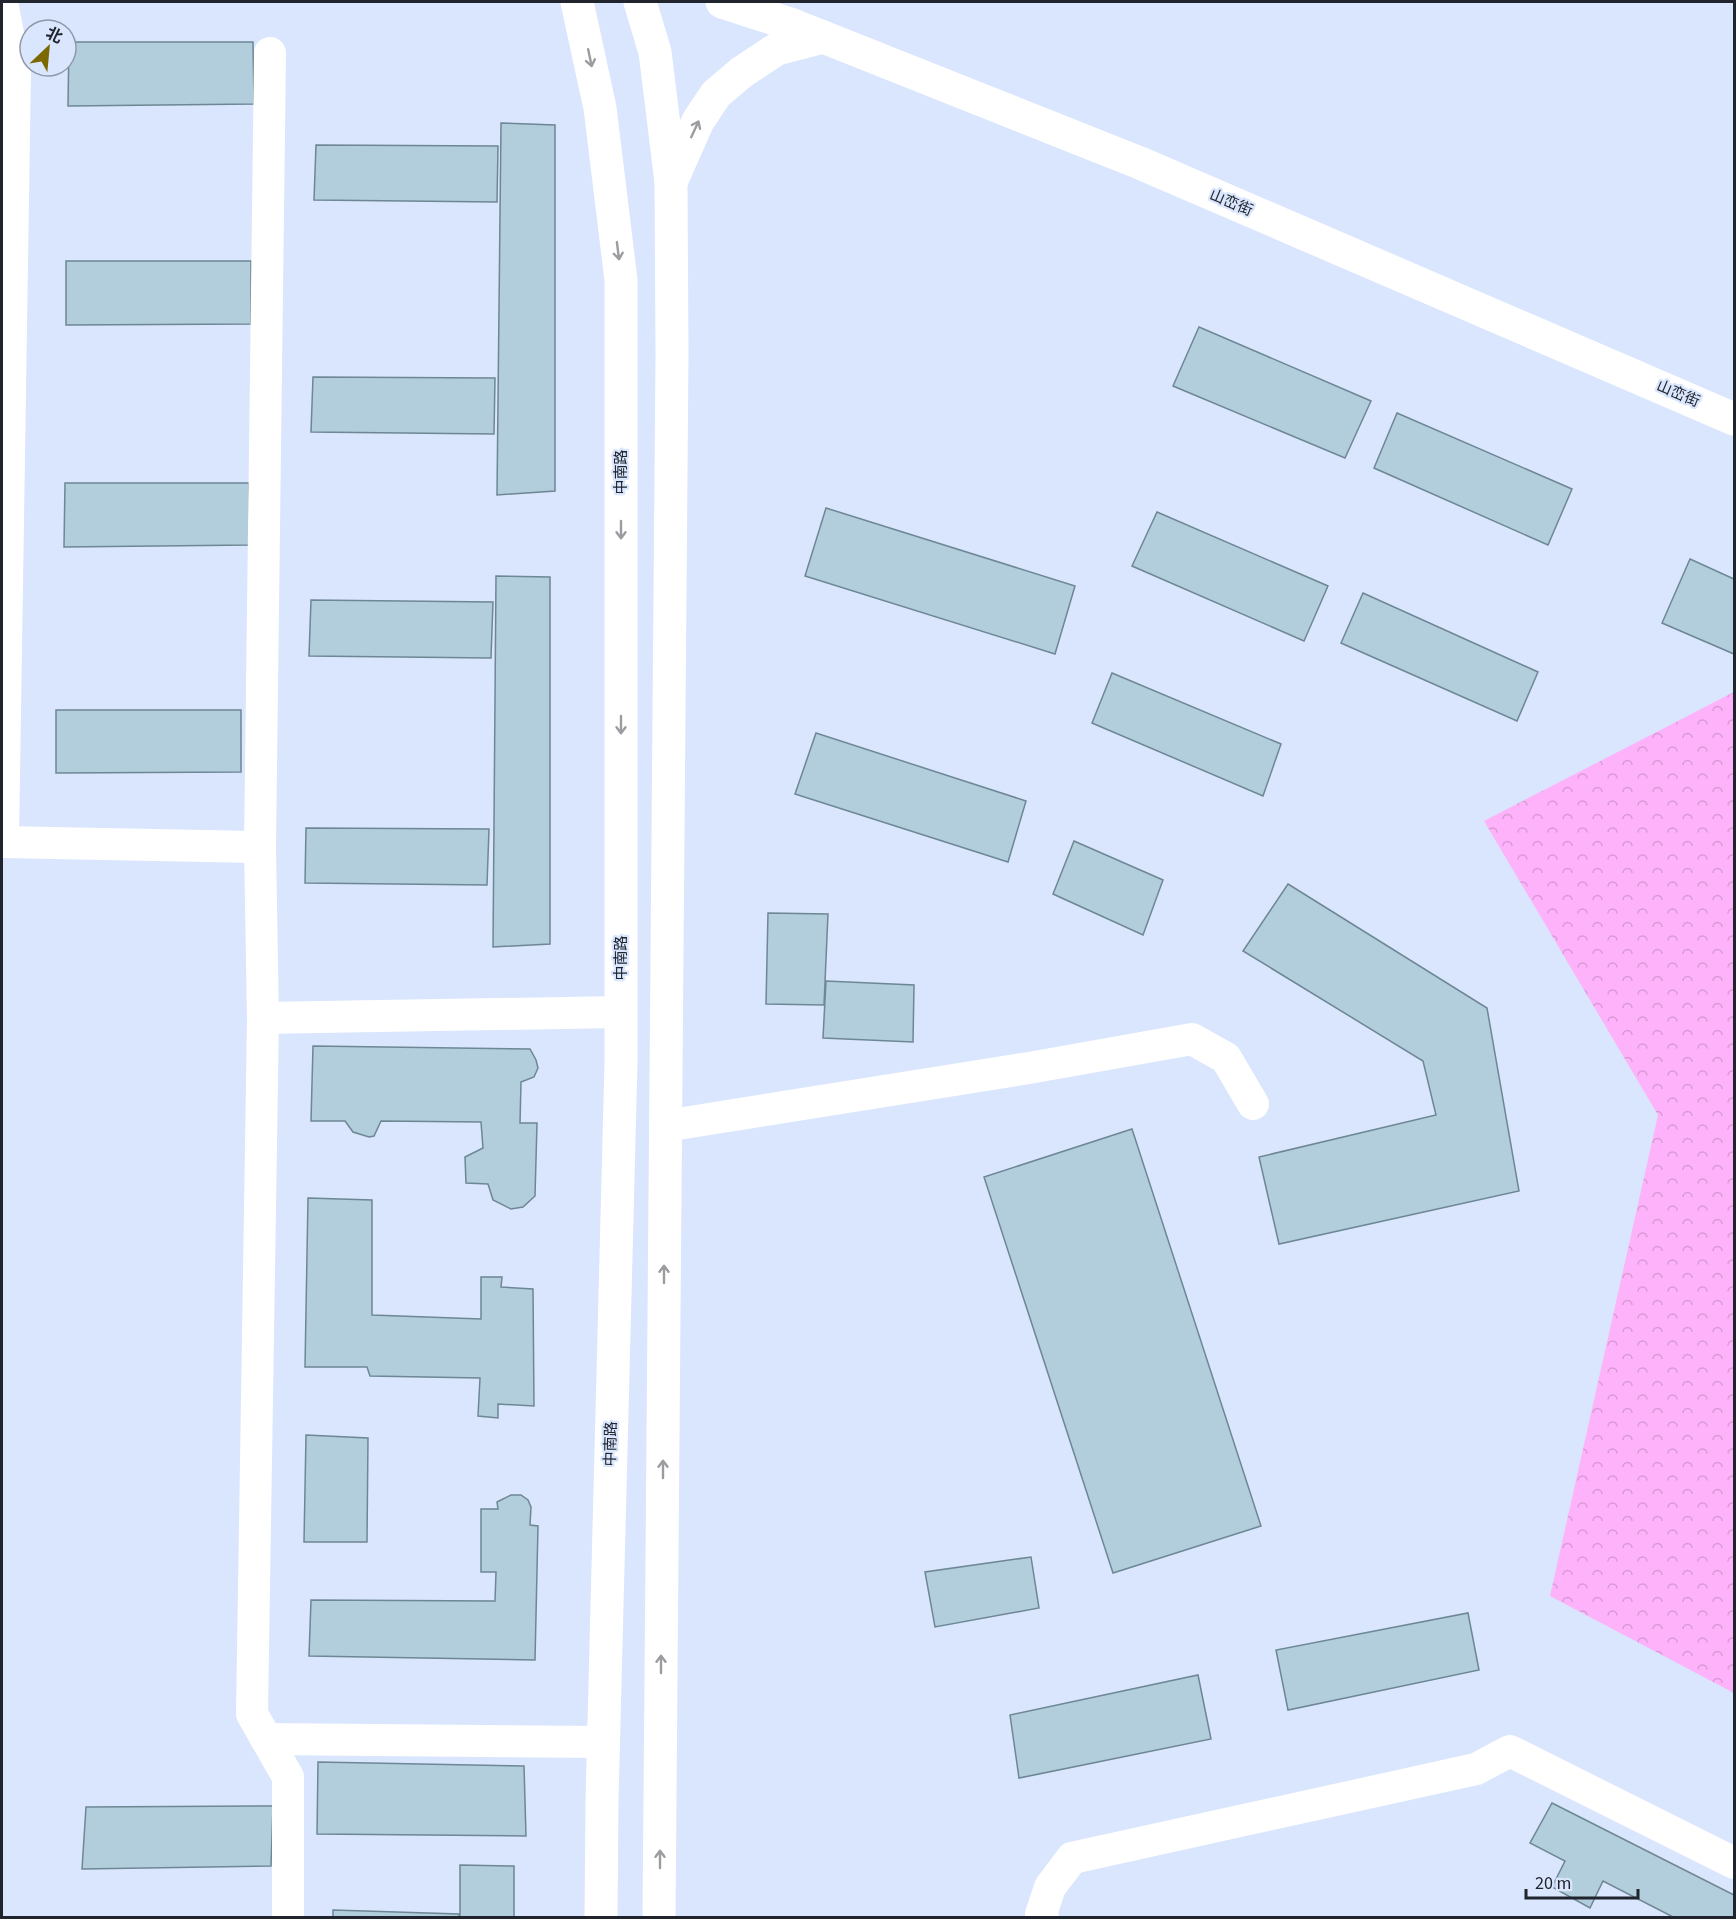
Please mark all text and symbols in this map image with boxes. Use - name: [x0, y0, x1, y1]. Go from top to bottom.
- north arrow: [18, 18, 78, 78]
- text: 北: [42, 22, 66, 49]
- one-way arrow: [585, 48, 596, 68]
- one-way arrow: [689, 120, 701, 138]
- street label: 山峦街: [1206, 185, 1256, 221]
- one-way arrow: [613, 241, 624, 261]
- street label: 山峦街: [1653, 376, 1703, 412]
- street label: 中南路: [611, 449, 632, 495]
- one-way arrow: [615, 520, 627, 540]
- one-way arrow: [615, 715, 627, 735]
- street label: 中南路: [611, 935, 632, 981]
- one-way arrow: [658, 1265, 670, 1285]
- street label: 中南路: [600, 1421, 622, 1467]
- one-way arrow: [657, 1460, 669, 1480]
- one-way arrow: [655, 1655, 667, 1675]
- one-way arrow: [654, 1850, 666, 1870]
- scale bar: [1526, 1862, 1638, 1900]
- text: 20 m: [1535, 1871, 1571, 1896]

